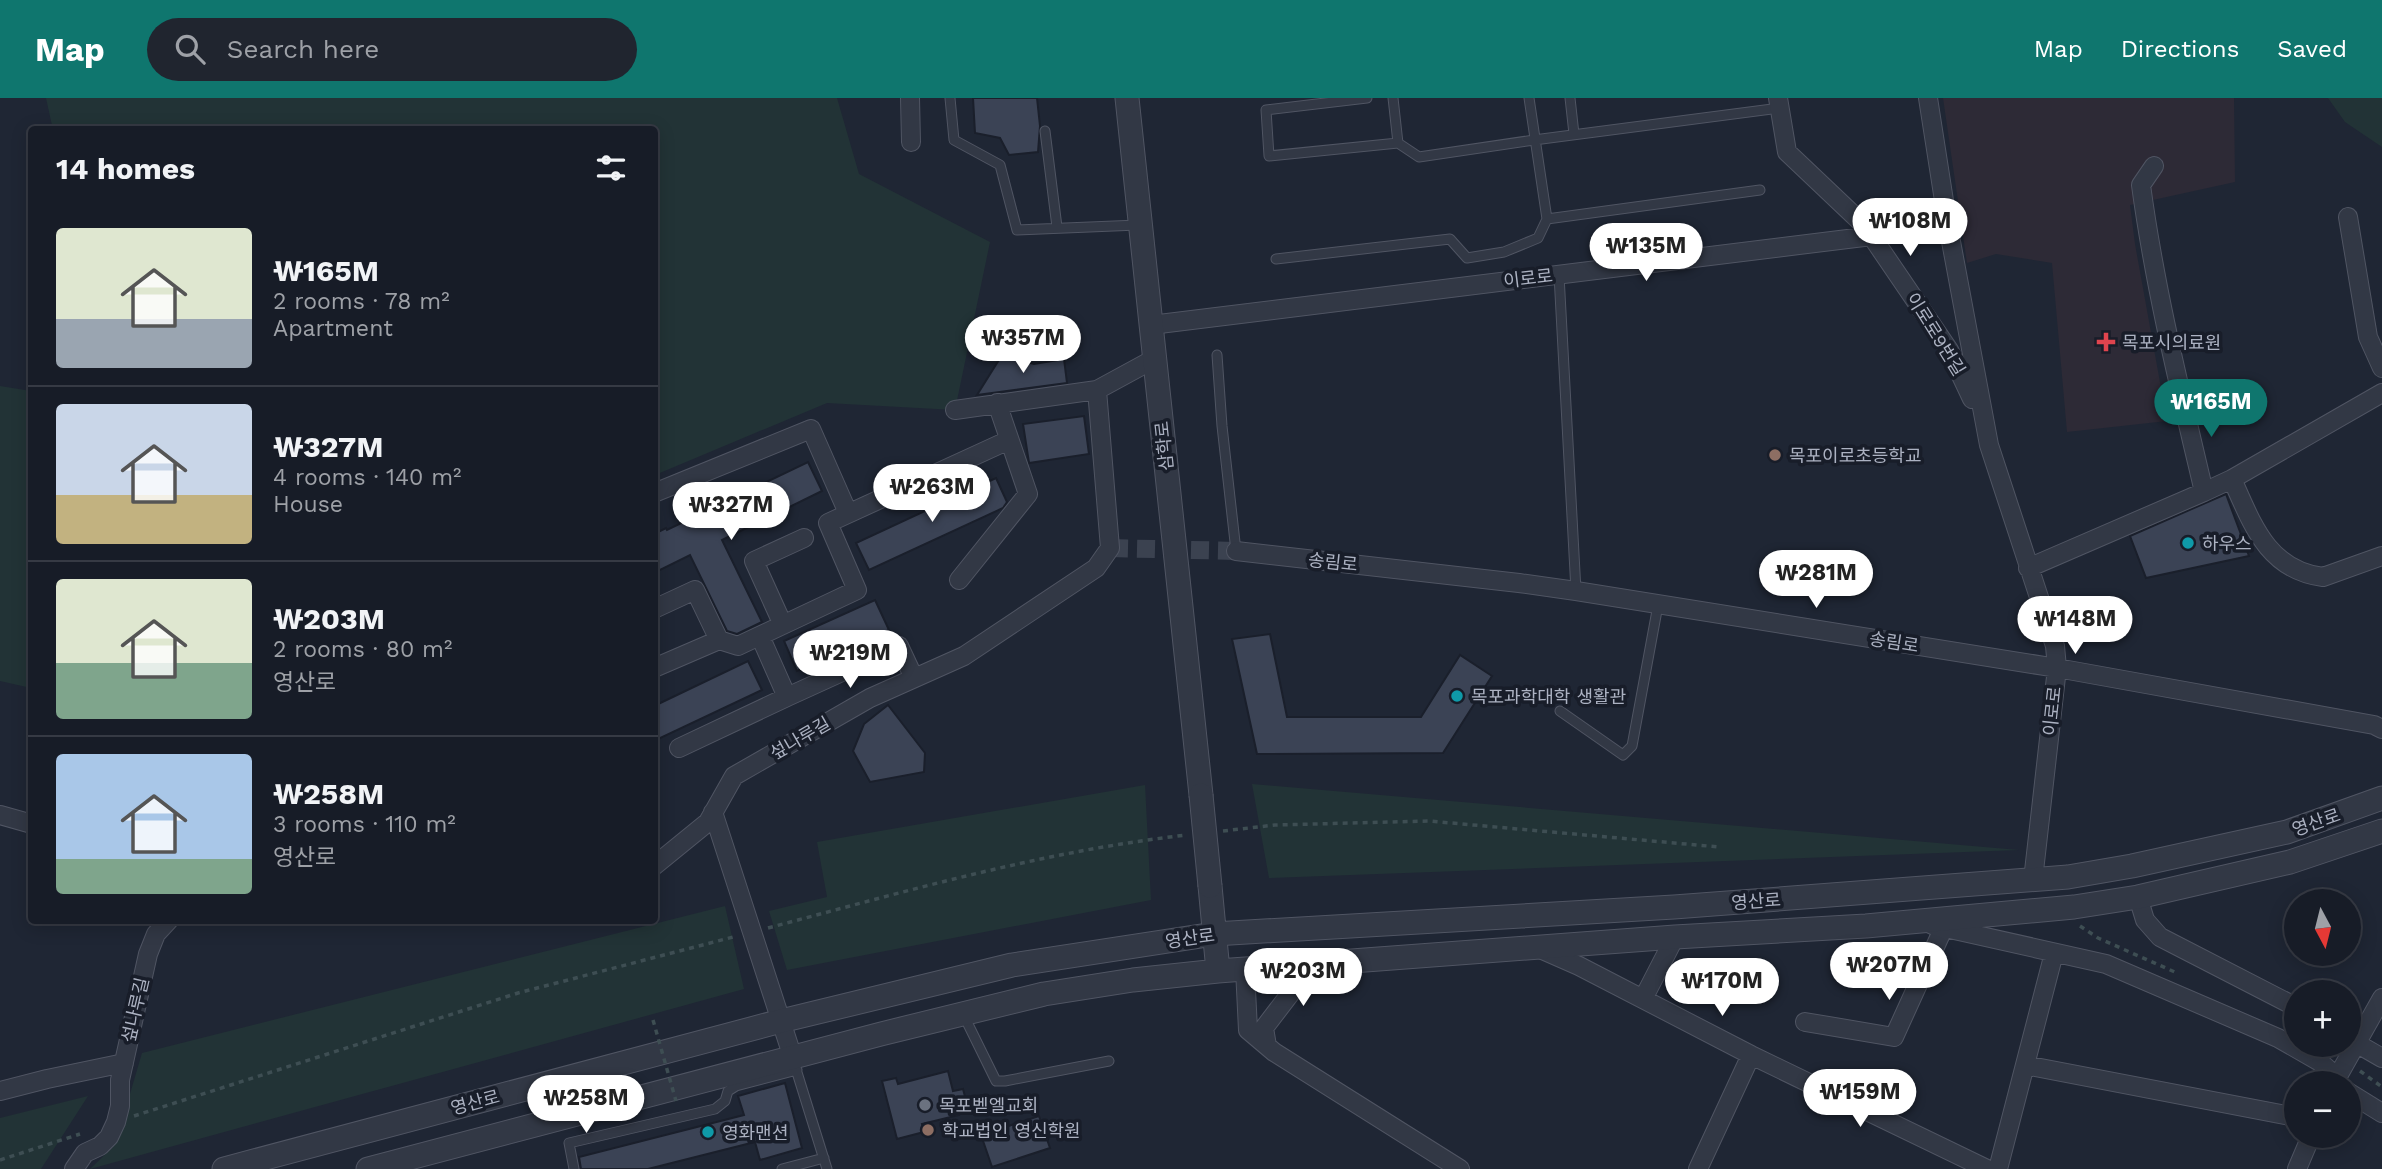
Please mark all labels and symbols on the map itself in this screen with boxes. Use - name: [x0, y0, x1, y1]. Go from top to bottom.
- pin: ₩108M: [1861, 198, 1959, 258]
- pin: ₩135M: [1597, 223, 1695, 283]
- street label: 이로로: [1502, 265, 1554, 291]
- street label: 이로로9번길: [1902, 289, 1970, 379]
- pin: ₩357M: [974, 316, 1072, 375]
- marker: 목포시의료원: [2096, 332, 2116, 352]
- place label: 목포시의료원: [2122, 332, 2221, 353]
- pin: ₩165M: [2162, 380, 2260, 439]
- street label: 삼학로: [1151, 420, 1177, 472]
- place label: 목포이로초등학교: [1789, 445, 1921, 466]
- marker: 목포이로초등학교: [1767, 447, 1783, 463]
- pin: ₩263M: [883, 464, 981, 524]
- pin: ₩327M: [682, 482, 780, 542]
- place label: 하우스: [2202, 533, 2252, 554]
- marker: 하우스: [2180, 535, 2196, 551]
- street label: 송림로: [1307, 549, 1359, 575]
- pin: ₩281M: [1767, 550, 1865, 610]
- pin: ₩148M: [2026, 596, 2124, 656]
- street label: 송림로: [1868, 628, 1920, 656]
- pin: ₩219M: [801, 630, 899, 690]
- street label: 이로로: [2039, 685, 2065, 737]
- place label: 목포과학대학 생활관: [1471, 686, 1627, 707]
- marker: 목포과학대학 생활관: [1449, 688, 1465, 704]
- street label: 섶나루길: [766, 712, 834, 764]
- street label: 영산로: [2289, 804, 2343, 840]
- street label: 영산로: [1730, 889, 1782, 913]
- north arrow: [2284, 889, 2361, 966]
- street label: 영산로: [1164, 924, 1216, 952]
- pin: ₩207M: [1840, 942, 1938, 1002]
- pin: ₩203M: [1254, 948, 1352, 1008]
- pin: ₩170M: [1673, 958, 1771, 1018]
- street label: 섶나루길: [117, 975, 153, 1045]
- pin: ₩159M: [1811, 1070, 1909, 1129]
- pin: ₩258M: [537, 1076, 635, 1135]
- street label: 영산로: [448, 1085, 502, 1119]
- place label: 목포벧엘교회: [939, 1095, 1038, 1116]
- marker: 목포벧엘교회: [917, 1097, 933, 1113]
- place label: 학교법인 영신학원: [942, 1120, 1081, 1141]
- place label: 영화맨션: [722, 1122, 788, 1143]
- marker: 학교법인 영신학원: [920, 1122, 936, 1138]
- marker: 영화맨션: [700, 1124, 716, 1140]

